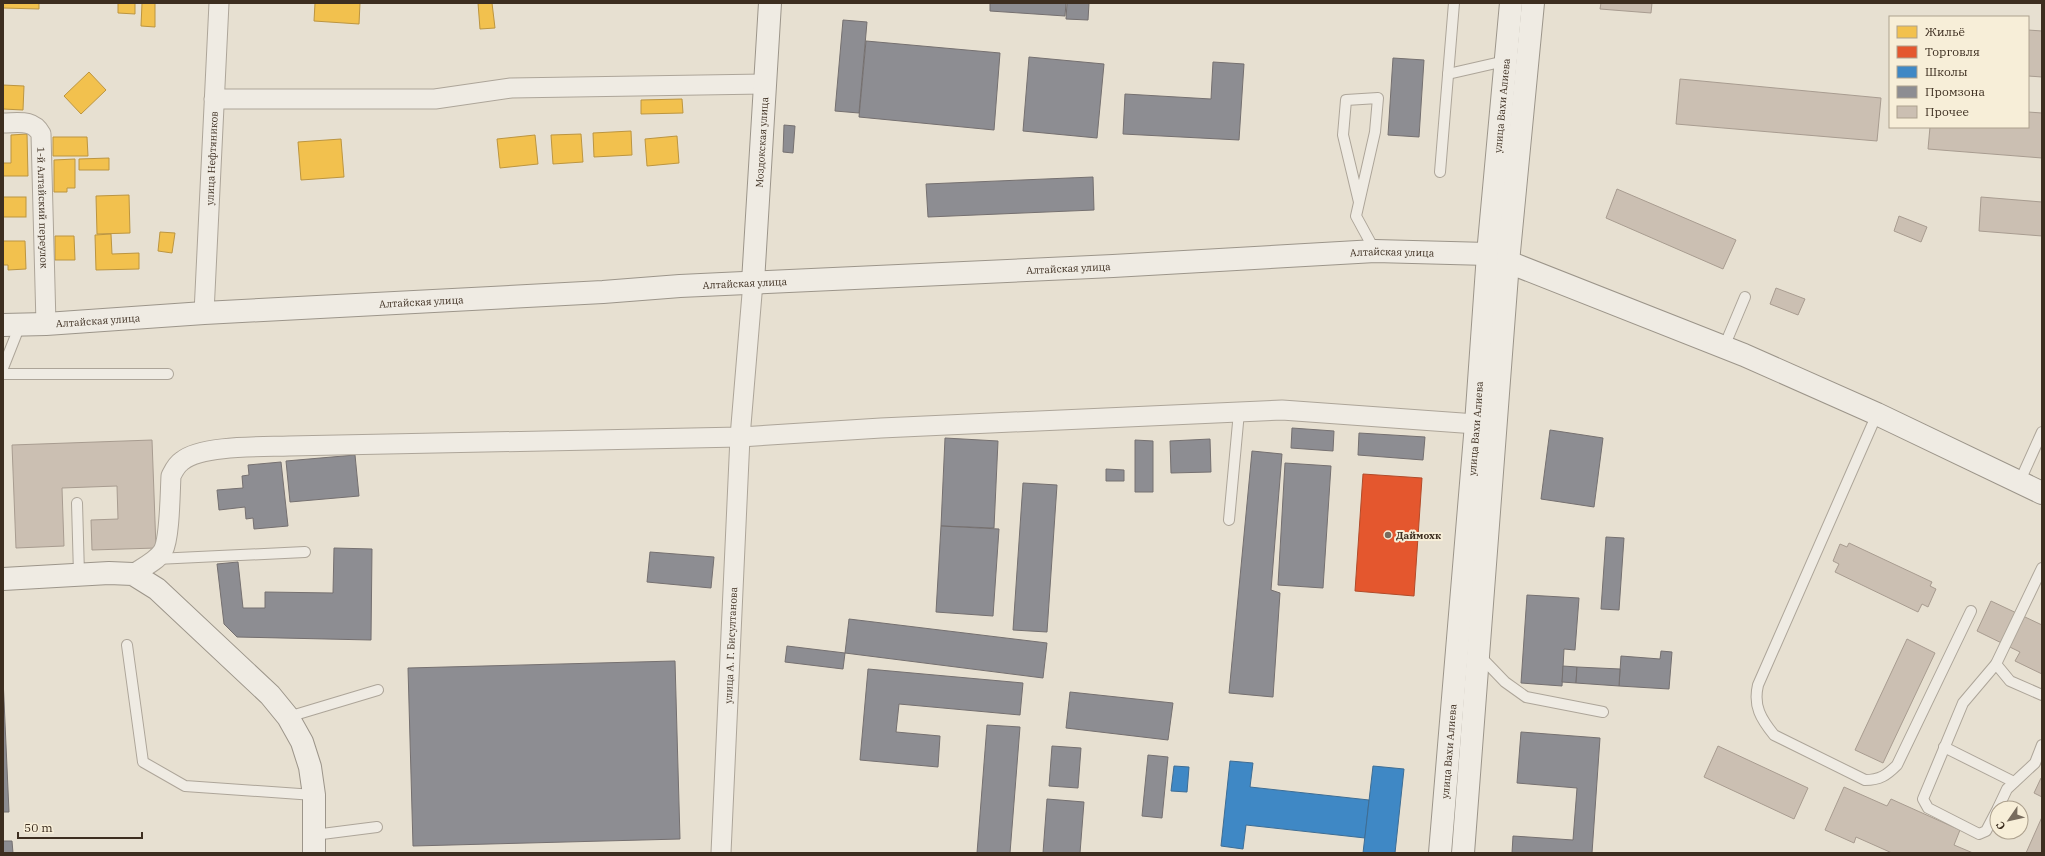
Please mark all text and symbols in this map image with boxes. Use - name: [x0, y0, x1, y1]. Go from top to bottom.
- legend: [1889, 16, 2029, 128]
- text: Жильё: [1925, 24, 1965, 39]
- text: Торговля: [1925, 44, 1980, 59]
- street label: улица Вахи Алиева: [1491, 57, 1512, 153]
- text: Школы: [1925, 64, 1968, 79]
- text: Промзона: [1925, 84, 1985, 99]
- street label: Моздокская улица: [752, 96, 771, 188]
- text: Прочее: [1925, 104, 1969, 119]
- street label: улица Нефтяников: [203, 110, 220, 206]
- street label: 1-й Алтайский переулок: [35, 147, 51, 269]
- street label: Алтайская улица: [1349, 244, 1435, 259]
- street label: Алтайская улица: [1026, 260, 1111, 277]
- street label: Алтайская улица: [702, 275, 788, 291]
- street label: Алтайская улица: [379, 293, 464, 310]
- street label: Алтайская улица: [55, 311, 141, 330]
- street label: улица Вахи Алиева: [1465, 380, 1486, 476]
- place label: Даймохк: [1396, 529, 1441, 542]
- marker: Даймохк: [1383, 530, 1393, 540]
- street label: улица А. Г. Бисултанова: [721, 586, 740, 704]
- street label: улица Вахи Алиева: [1438, 703, 1459, 799]
- north arrow: [1989, 800, 2029, 840]
- scale bar: [18, 814, 142, 840]
- text: С: [1993, 819, 2009, 833]
- text: 50 m: [24, 820, 53, 835]

